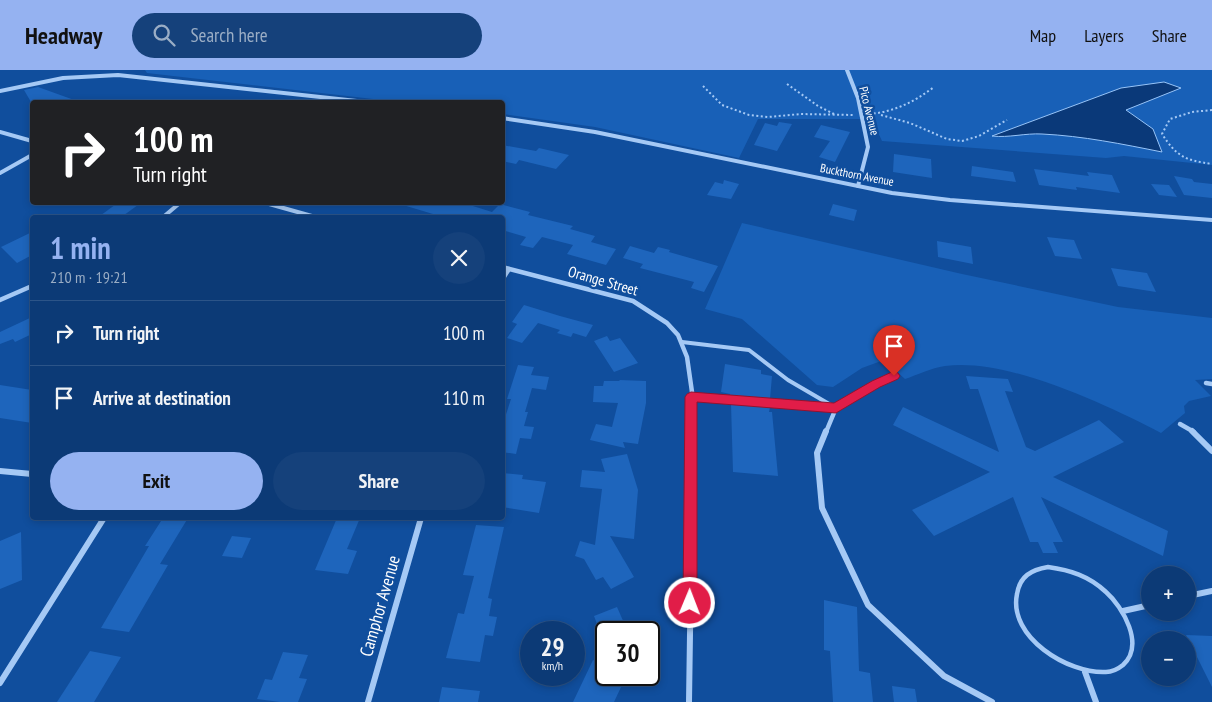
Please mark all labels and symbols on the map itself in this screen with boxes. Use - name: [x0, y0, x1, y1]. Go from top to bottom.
- street label: Pico Avenue: [856, 85, 883, 137]
- street label: Buckthorn Avenue: [819, 160, 895, 189]
- street label: Orange Street: [566, 261, 640, 300]
- pin: [873, 325, 915, 376]
- street label: Camphor Avenue: [354, 553, 405, 659]
- position arrow: [663, 576, 715, 628]
- speed limit sign: 30: [595, 621, 660, 686]

